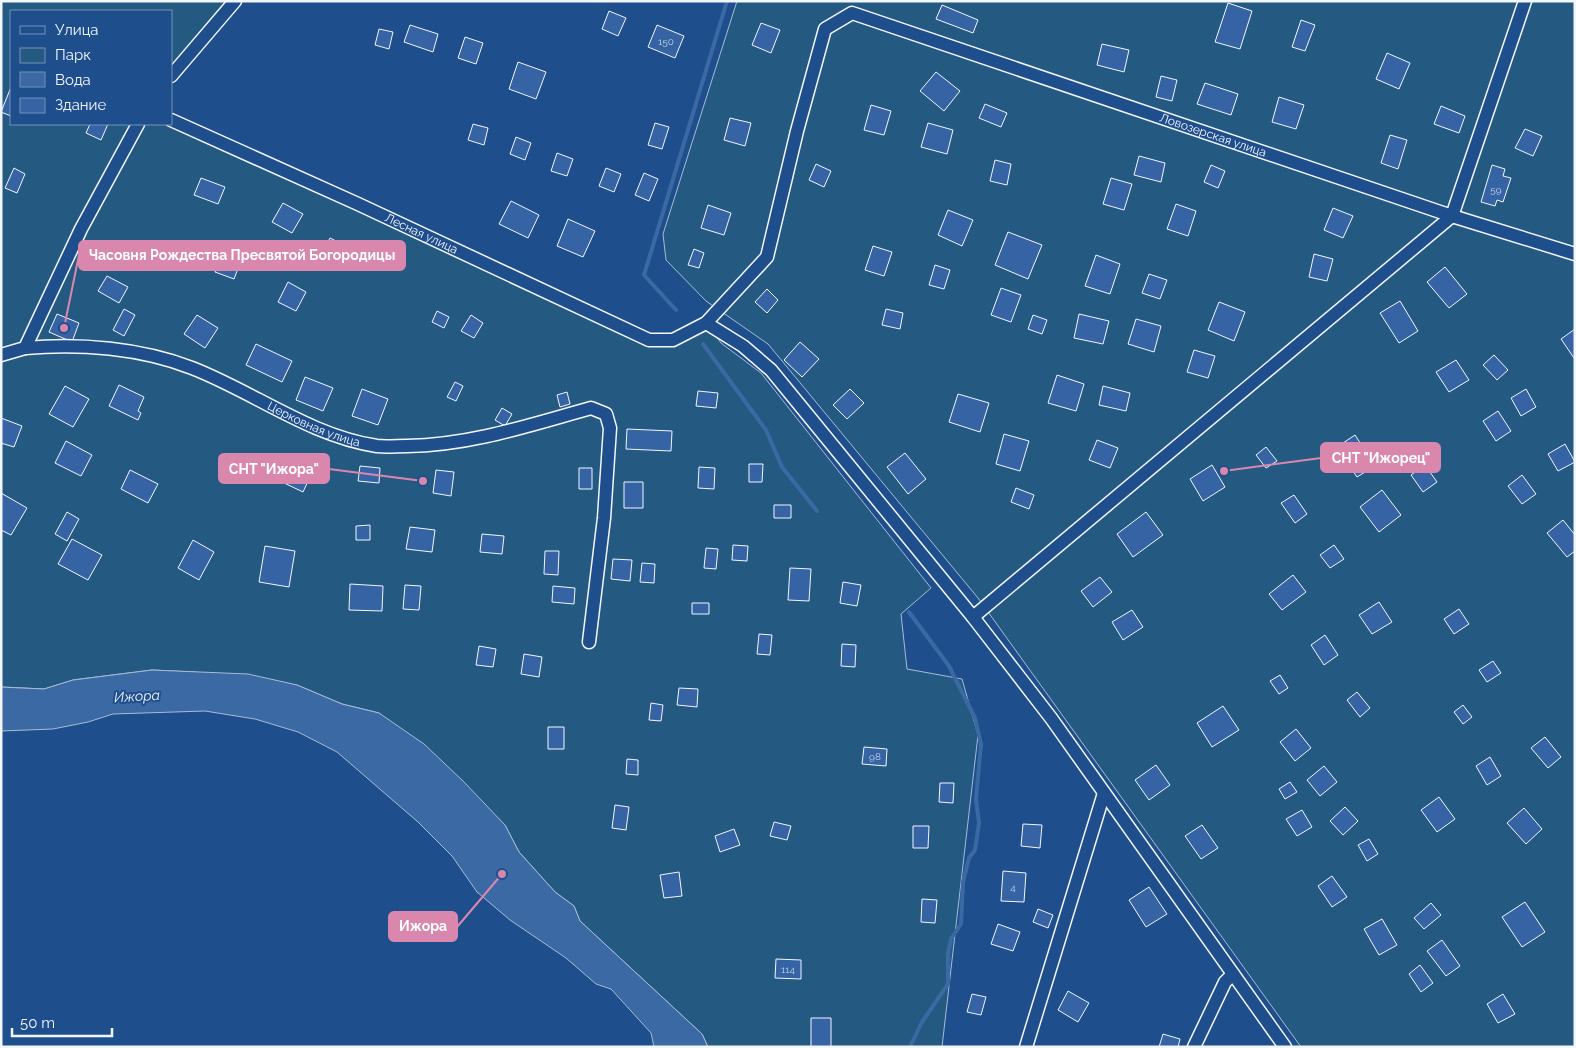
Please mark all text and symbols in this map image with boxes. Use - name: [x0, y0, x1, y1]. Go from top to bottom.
- legend: [10, 10, 172, 125]
- text: Улица: [55, 21, 99, 39]
- house number: 150: [658, 36, 674, 47]
- text: Парк: [55, 46, 91, 64]
- text: Вода: [55, 71, 91, 89]
- text: Здание: [55, 96, 107, 114]
- street label: Ловозерская улица: [1158, 111, 1268, 160]
- house number: 59: [1490, 184, 1502, 195]
- street label: Лесная улица: [383, 211, 460, 257]
- callout: Часовня Рождества Пресвятой Богородицы: [79, 241, 405, 270]
- text: Часовня Рождества Пресвятой Богородицы: [89, 247, 395, 263]
- street label: Церковная улица: [265, 399, 361, 449]
- callout: СНТ "Ижорец": [1321, 443, 1440, 472]
- text: СНТ "Ижорец": [1332, 450, 1430, 466]
- callout: СНТ "Ижора": [219, 454, 329, 483]
- text: СНТ "Ижора": [229, 461, 319, 477]
- water label: Ижора: [114, 687, 160, 705]
- house number: 98: [869, 751, 881, 762]
- house number: 4: [1010, 882, 1016, 893]
- callout: Ижора: [389, 912, 457, 941]
- text: Ижора: [399, 918, 447, 934]
- house number: 114: [781, 964, 796, 975]
- scale bar: [12, 1006, 112, 1038]
- text: 50 m: [20, 1014, 55, 1032]

